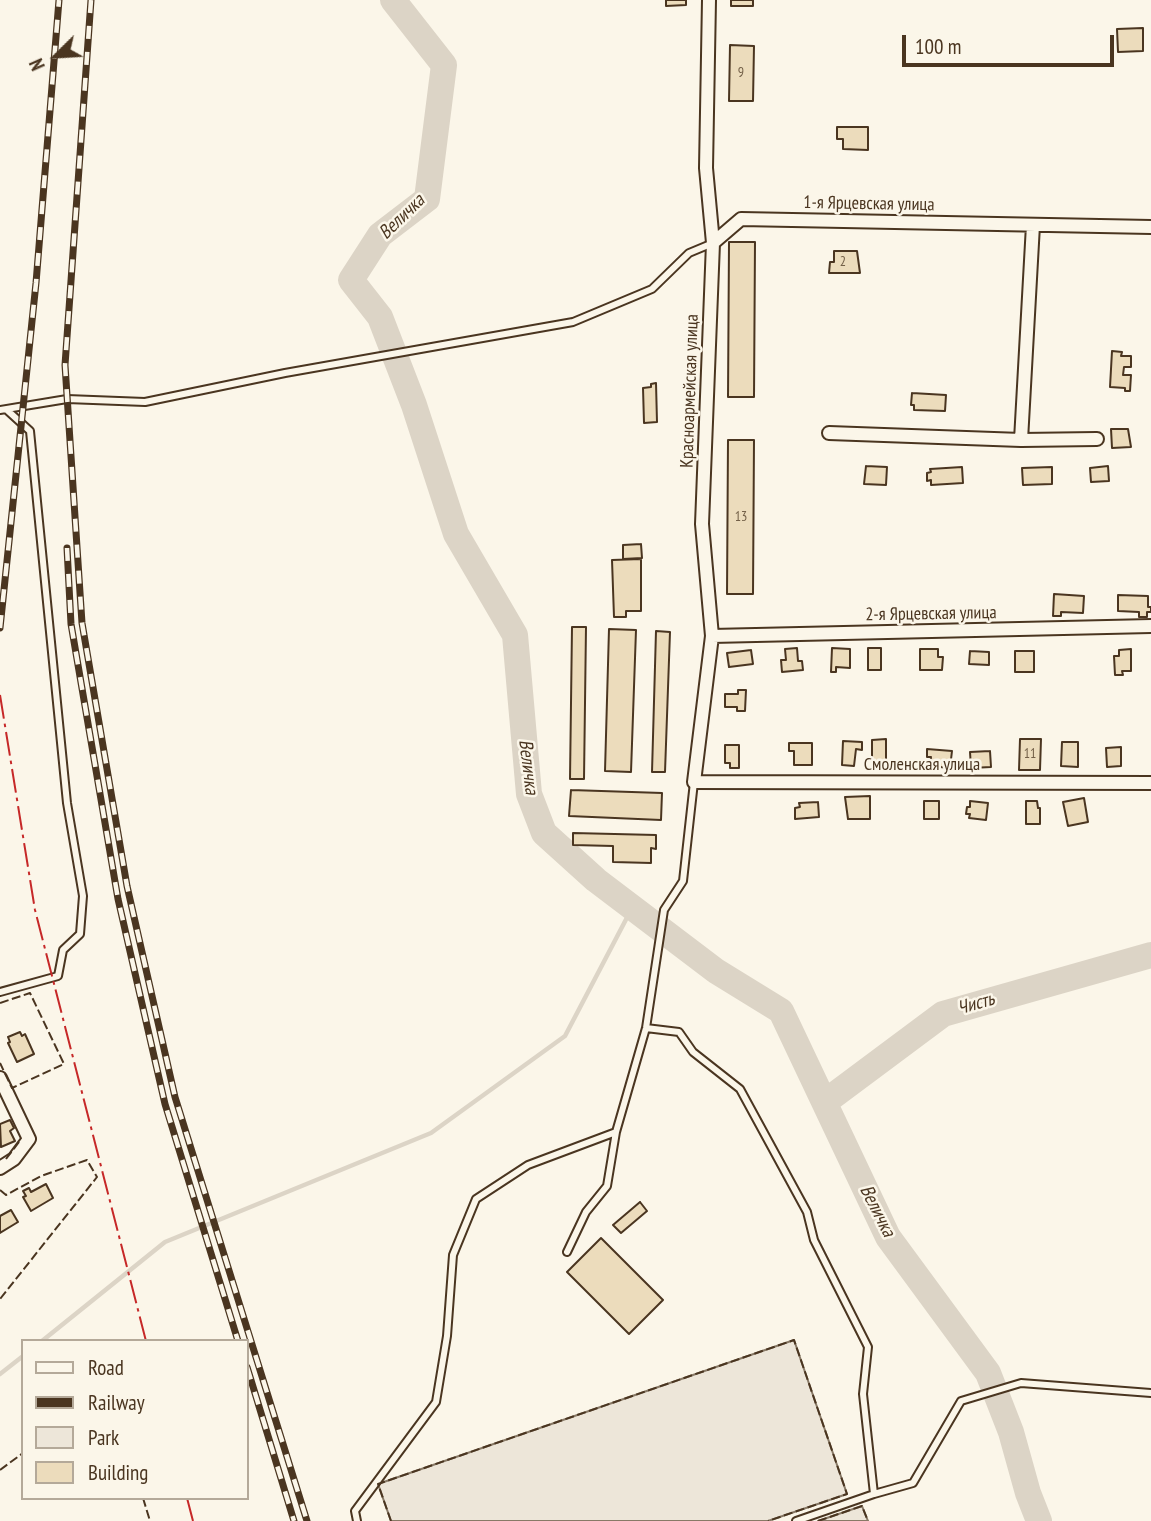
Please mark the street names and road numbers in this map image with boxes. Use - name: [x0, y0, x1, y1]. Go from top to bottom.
- street label: 1-я Ярцевская улица: [803, 192, 935, 216]
- street label: Красноармейская улица: [677, 314, 703, 468]
- street label: 2-я Ярцевская улица: [865, 602, 997, 626]
- street label: Смоленская улица: [864, 754, 980, 776]

